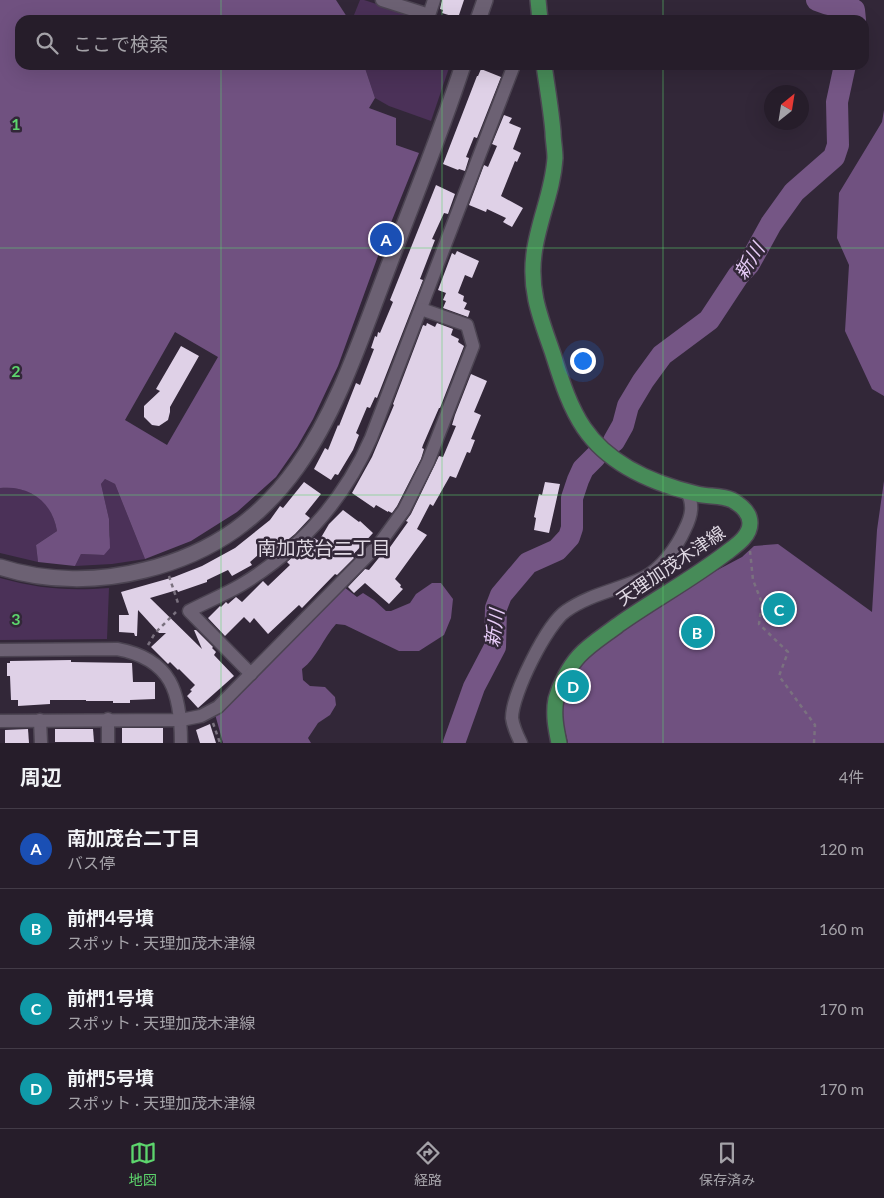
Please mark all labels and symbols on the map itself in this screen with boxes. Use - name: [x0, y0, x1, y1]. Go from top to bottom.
- north arrow: [764, 85, 809, 130]
- text: 1: [11, 114, 21, 133]
- pin: A: [370, 220, 402, 258]
- water label: 新川: [729, 237, 769, 283]
- your location: [570, 348, 596, 374]
- text: 2: [11, 361, 21, 380]
- street label: 天理加茂木津線: [612, 521, 729, 610]
- district label: 南加茂台二丁目: [257, 536, 391, 559]
- pin: C: [763, 590, 795, 628]
- water label: 新川: [479, 606, 508, 648]
- text: 3: [11, 609, 21, 628]
- pin: B: [681, 613, 713, 651]
- pin: D: [557, 667, 589, 705]

